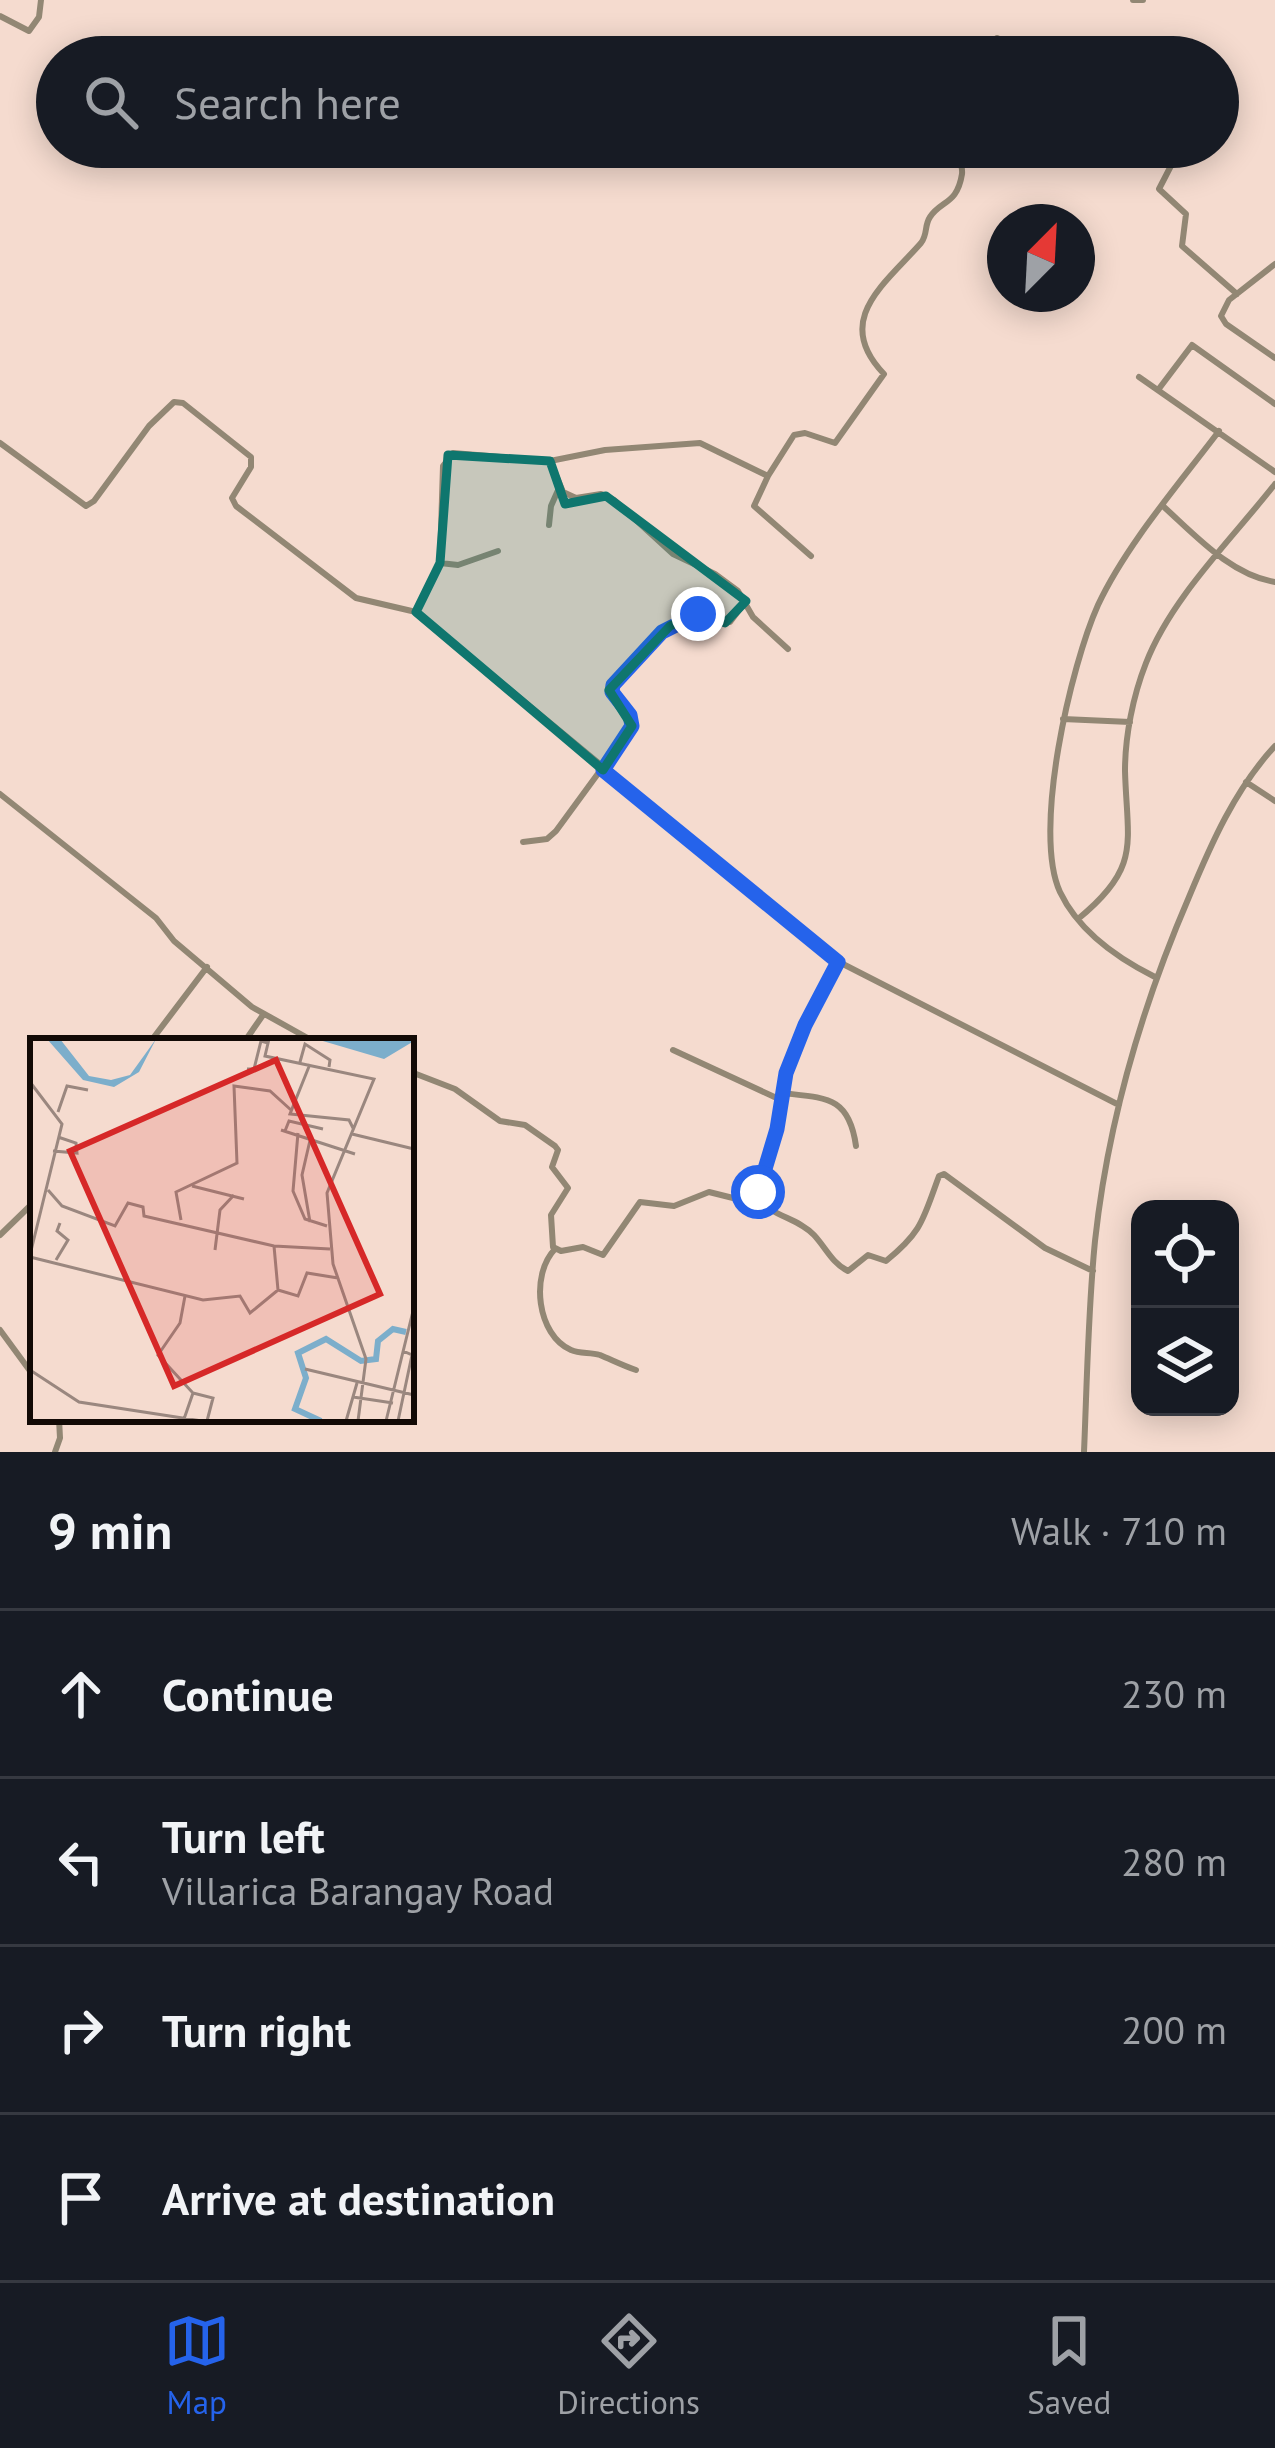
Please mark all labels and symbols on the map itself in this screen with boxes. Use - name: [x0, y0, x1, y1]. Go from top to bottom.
- north arrow: [987, 204, 1095, 312]
- route end: [671, 587, 725, 641]
- inset map: [30, 1038, 414, 1422]
- route start: [731, 1165, 785, 1219]

